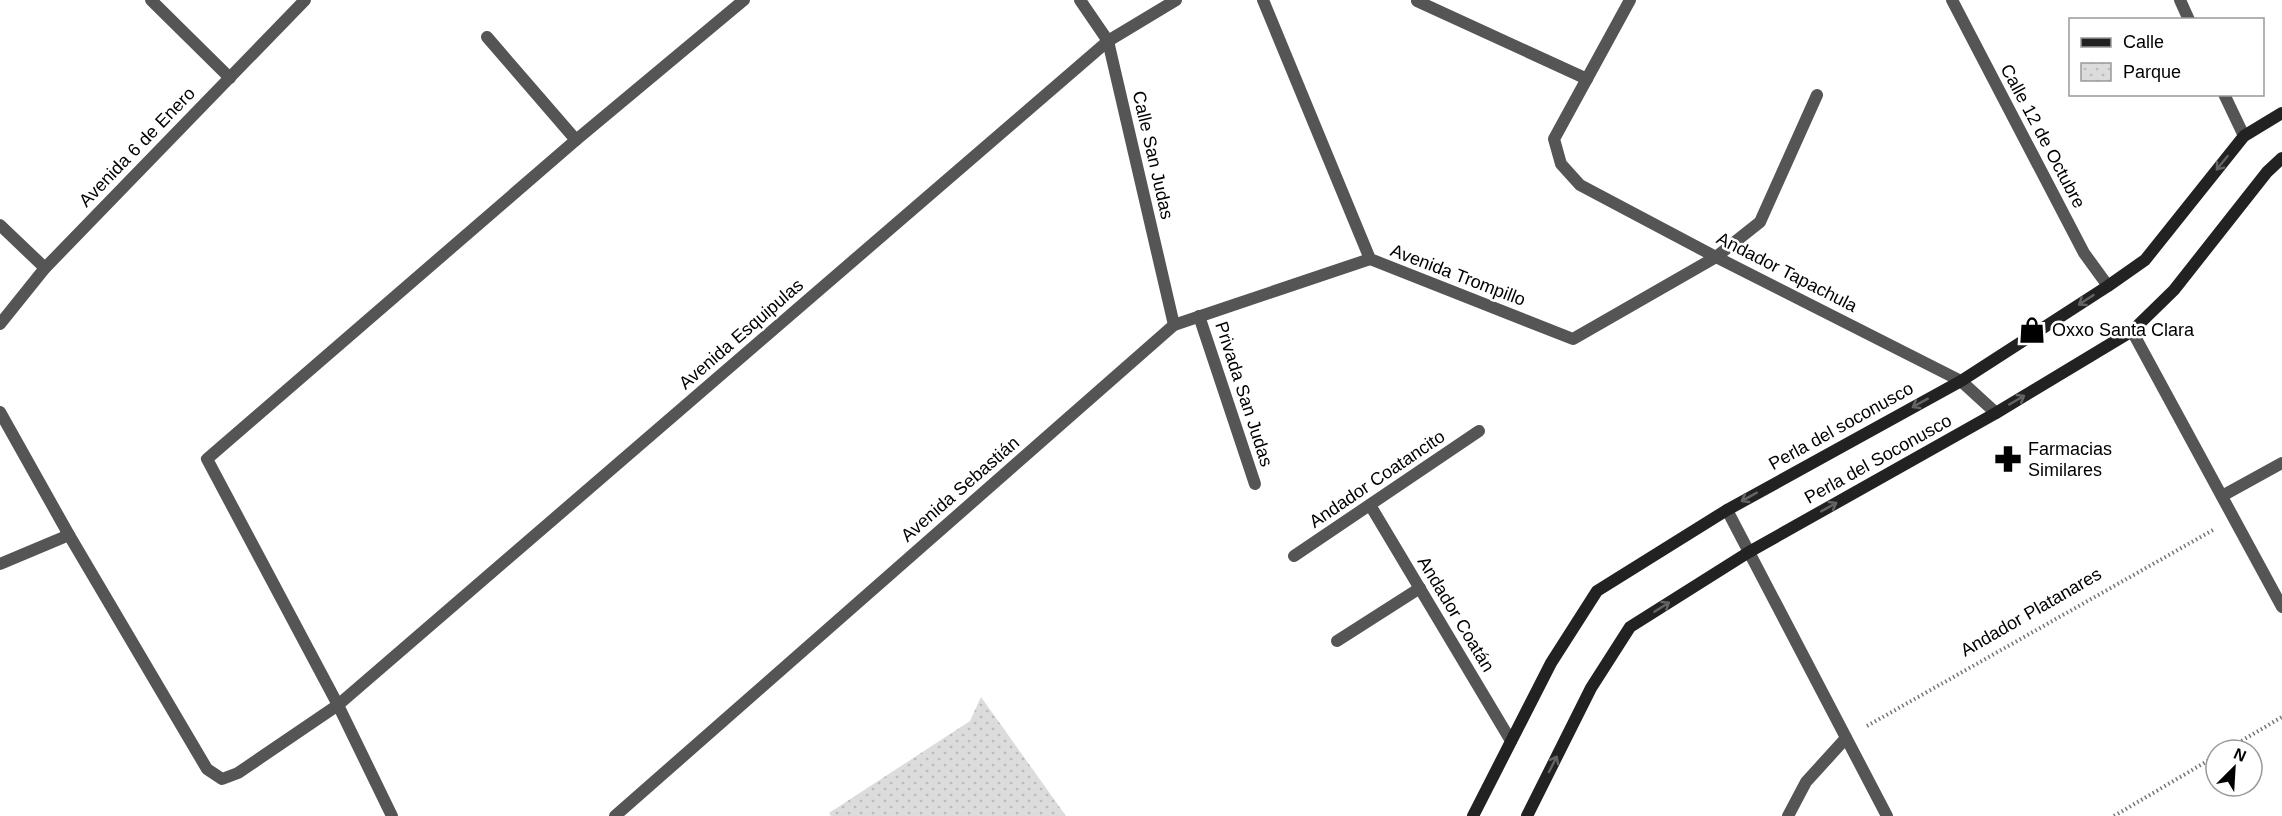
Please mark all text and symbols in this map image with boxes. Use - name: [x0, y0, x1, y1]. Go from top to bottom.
- legend: [2069, 18, 2264, 96]
- text: Calle: [2123, 32, 2164, 52]
- street label: Calle 12 de Octubre: [1997, 61, 2089, 211]
- text: Parque: [2123, 62, 2181, 82]
- street label: Avenida 6 de Enero: [75, 83, 199, 211]
- street label: Calle San Judas: [1129, 89, 1177, 221]
- one-way arrow: [2215, 155, 2228, 171]
- street label: Andador Tapachula: [1713, 228, 1861, 316]
- street label: Avenida Trompillo: [1388, 240, 1528, 310]
- street label: Avenida Esquipulas: [675, 275, 807, 393]
- one-way arrow: [2078, 294, 2094, 306]
- shop icon: Oxxo Santa Clara: [2017, 315, 2047, 345]
- street label: Privada San Judas: [1211, 319, 1277, 469]
- place label: Oxxo Santa Clara: [2052, 320, 2195, 340]
- street label: Perla del soconusco: [1765, 378, 1917, 474]
- one-way arrow: [2008, 394, 2025, 406]
- one-way arrow: [1912, 397, 1929, 409]
- street label: Perla del Soconusco: [1801, 410, 1955, 508]
- street label: Andador Coatancito: [1305, 426, 1449, 532]
- street label: Avenida Sebastián: [897, 432, 1023, 546]
- place label: Farmacias Similares: [2028, 439, 2112, 480]
- pharmacy icon: Farmacias Similares: [1993, 444, 2023, 474]
- one-way arrow: [1741, 492, 1759, 503]
- one-way arrow: [1820, 501, 1838, 512]
- street label: Andador Coatán: [1414, 553, 1498, 675]
- street label: Andador Platanares: [1957, 564, 2105, 660]
- one-way arrow: [1653, 600, 1670, 612]
- north arrow: [2204, 738, 2264, 798]
- text: N: [2231, 745, 2249, 765]
- one-way arrow: [1548, 755, 1559, 773]

